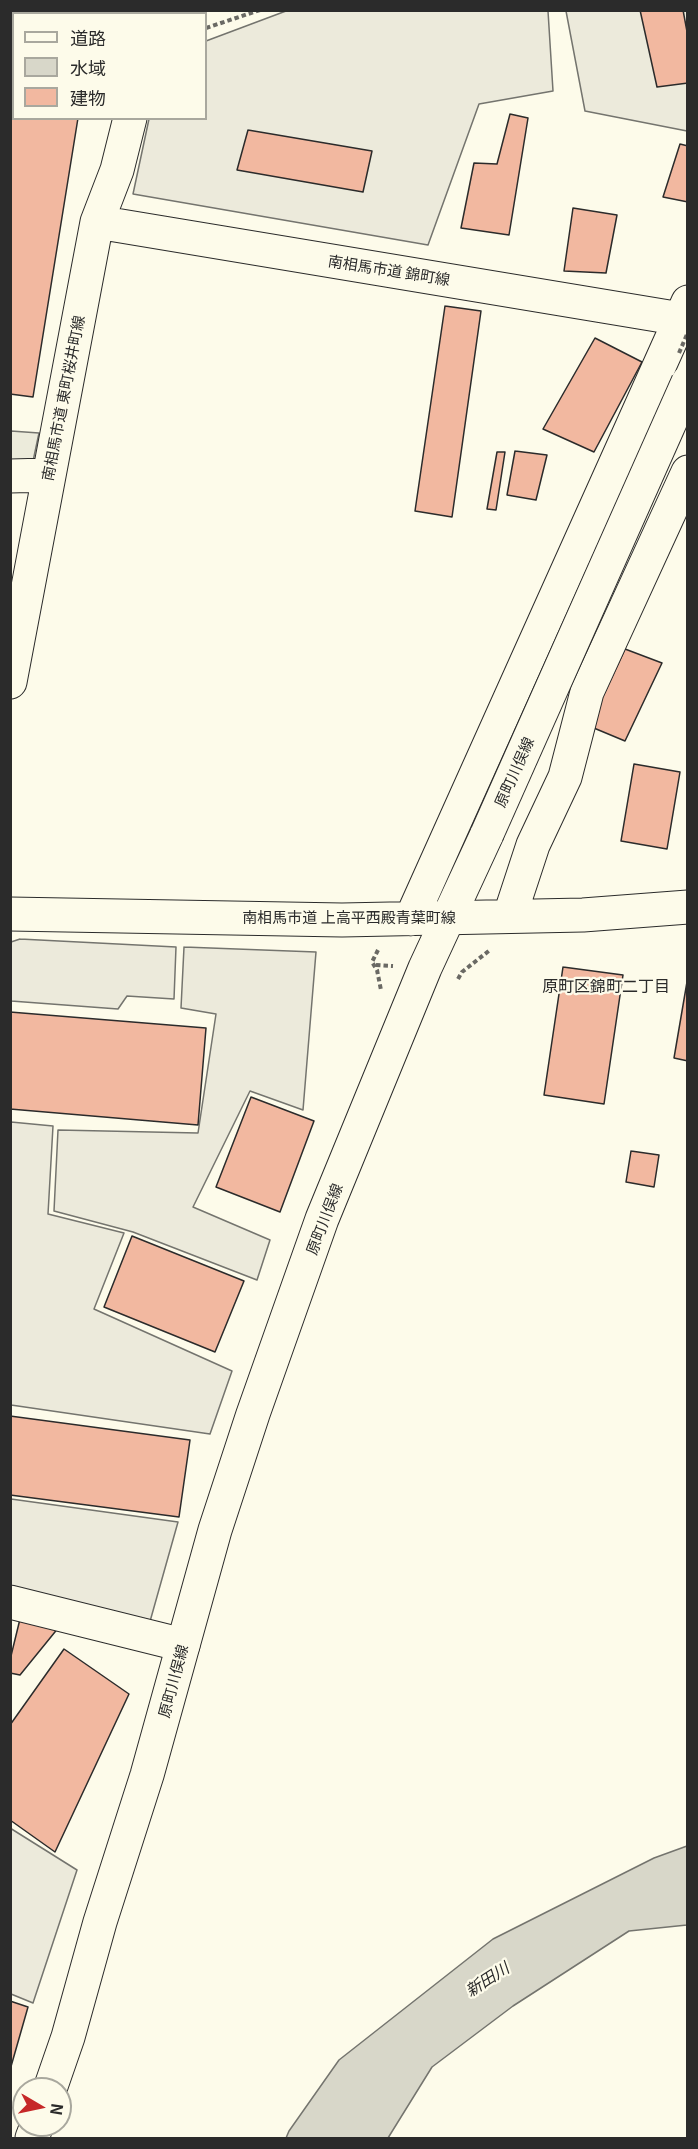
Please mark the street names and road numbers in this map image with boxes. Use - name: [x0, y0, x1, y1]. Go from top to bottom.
- street label: 南相馬市道 錦町線: [327, 251, 451, 289]
- street label: 南相馬市道 東町桜井町線: [38, 314, 88, 482]
- street label: 原町川俣線: [491, 734, 537, 810]
- street label: 南相馬市道 上高平西殿青葉町線: [242, 908, 456, 926]
- street label: 原町川俣線: [302, 1181, 346, 1257]
- street label: 原町川俣線: [155, 1642, 191, 1720]

